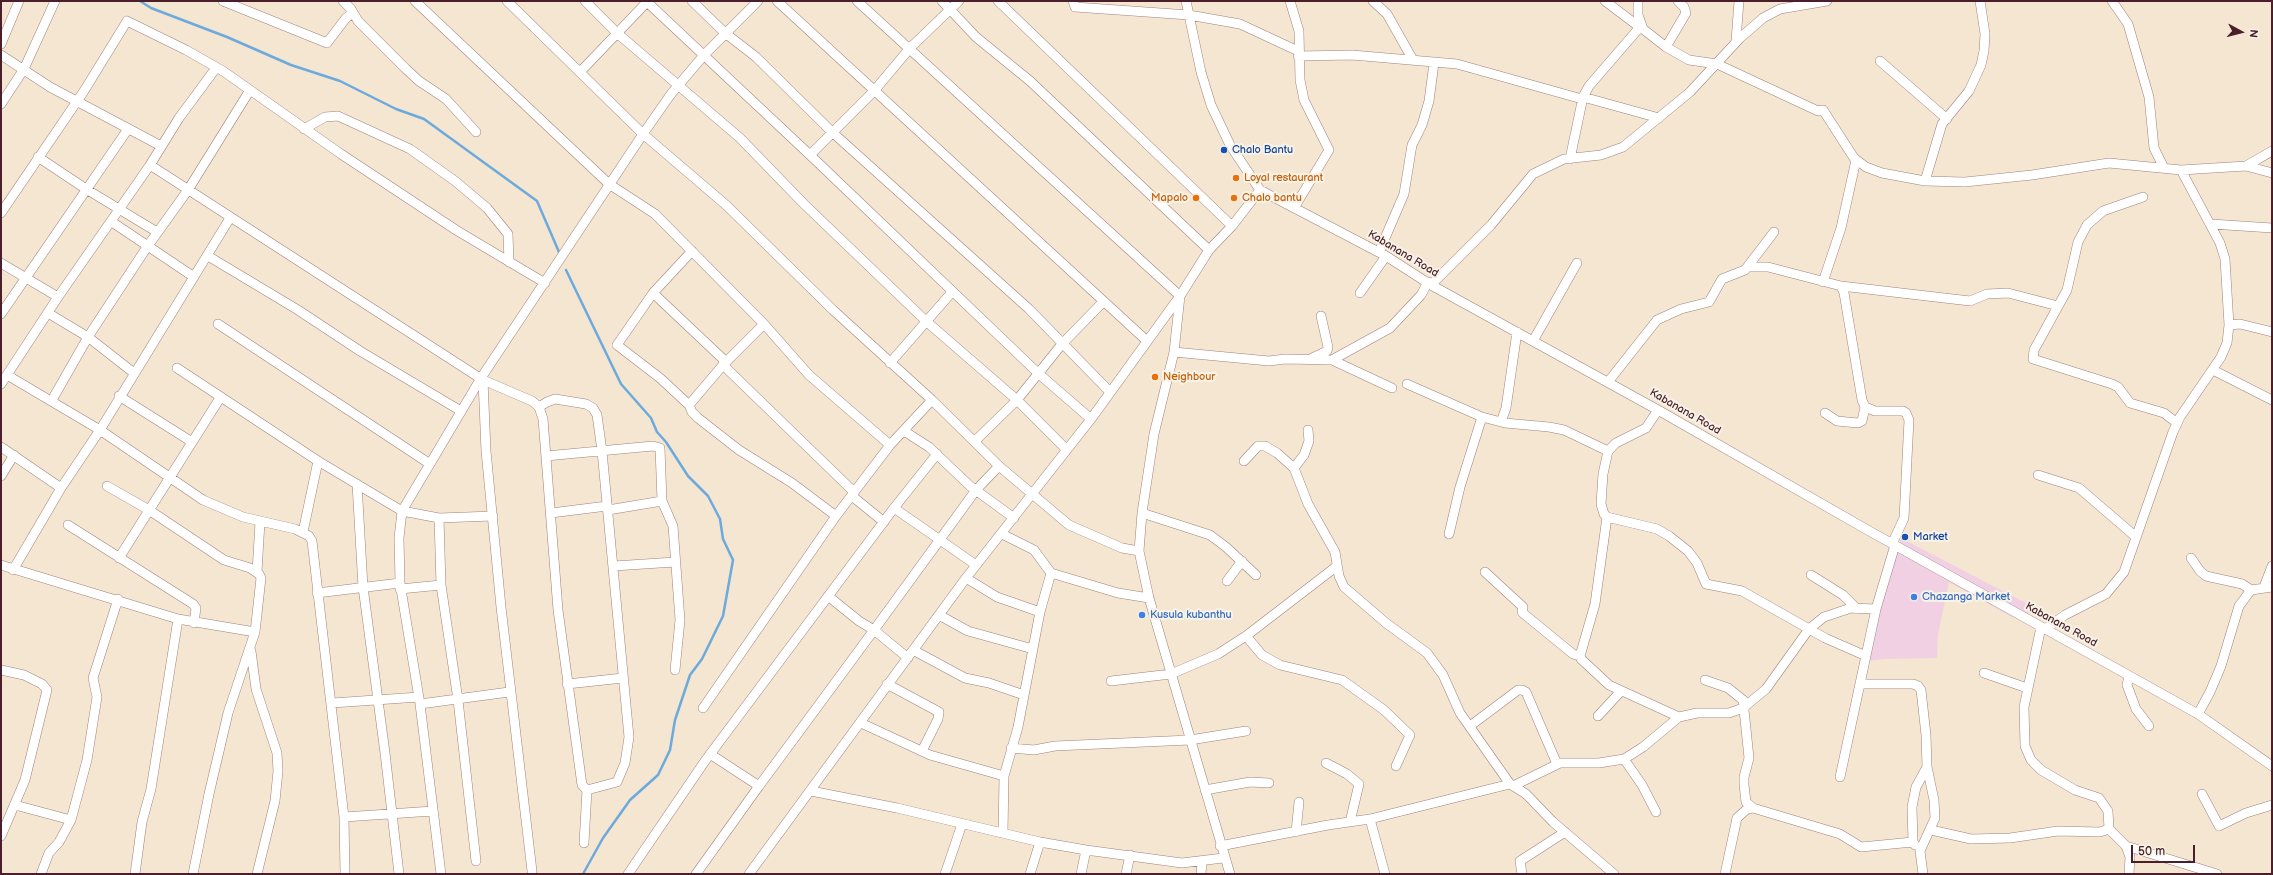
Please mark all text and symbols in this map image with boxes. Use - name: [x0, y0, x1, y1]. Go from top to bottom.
- north arrow: [2221, 12, 2261, 52]
- text: N: [2246, 29, 2260, 38]
- place label: Chalo Bantu: [1232, 143, 1293, 157]
- marker: Chalo Bantu: [1219, 145, 1229, 155]
- place label: Loyal restaurant: [1244, 171, 1323, 185]
- marker: Loyal restaurant: [1231, 173, 1241, 183]
- place label: Mapalo: [1151, 191, 1188, 205]
- place label: Chalo bantu: [1242, 191, 1302, 205]
- marker: Mapalo: [1191, 193, 1201, 203]
- marker: Chalo bantu: [1229, 193, 1239, 203]
- street label: Kabanana Road: [1365, 228, 1441, 280]
- place label: Neighbour: [1163, 370, 1215, 384]
- marker: Neighbour: [1150, 372, 1160, 382]
- street label: Kabanana Road: [1647, 386, 1723, 438]
- place label: Market: [1913, 530, 1948, 544]
- marker: Market: [1900, 532, 1910, 542]
- place label: Chazanga Market: [1922, 590, 2010, 604]
- marker: Chazanga Market: [1909, 592, 1919, 602]
- street label: Kabanana Road: [2023, 600, 2099, 650]
- place label: Kusula kubanthu: [1150, 608, 1232, 622]
- marker: Kusula kubanthu: [1137, 610, 1147, 620]
- scale bar: [2133, 837, 2197, 863]
- text: 50 m: [2138, 844, 2165, 859]

